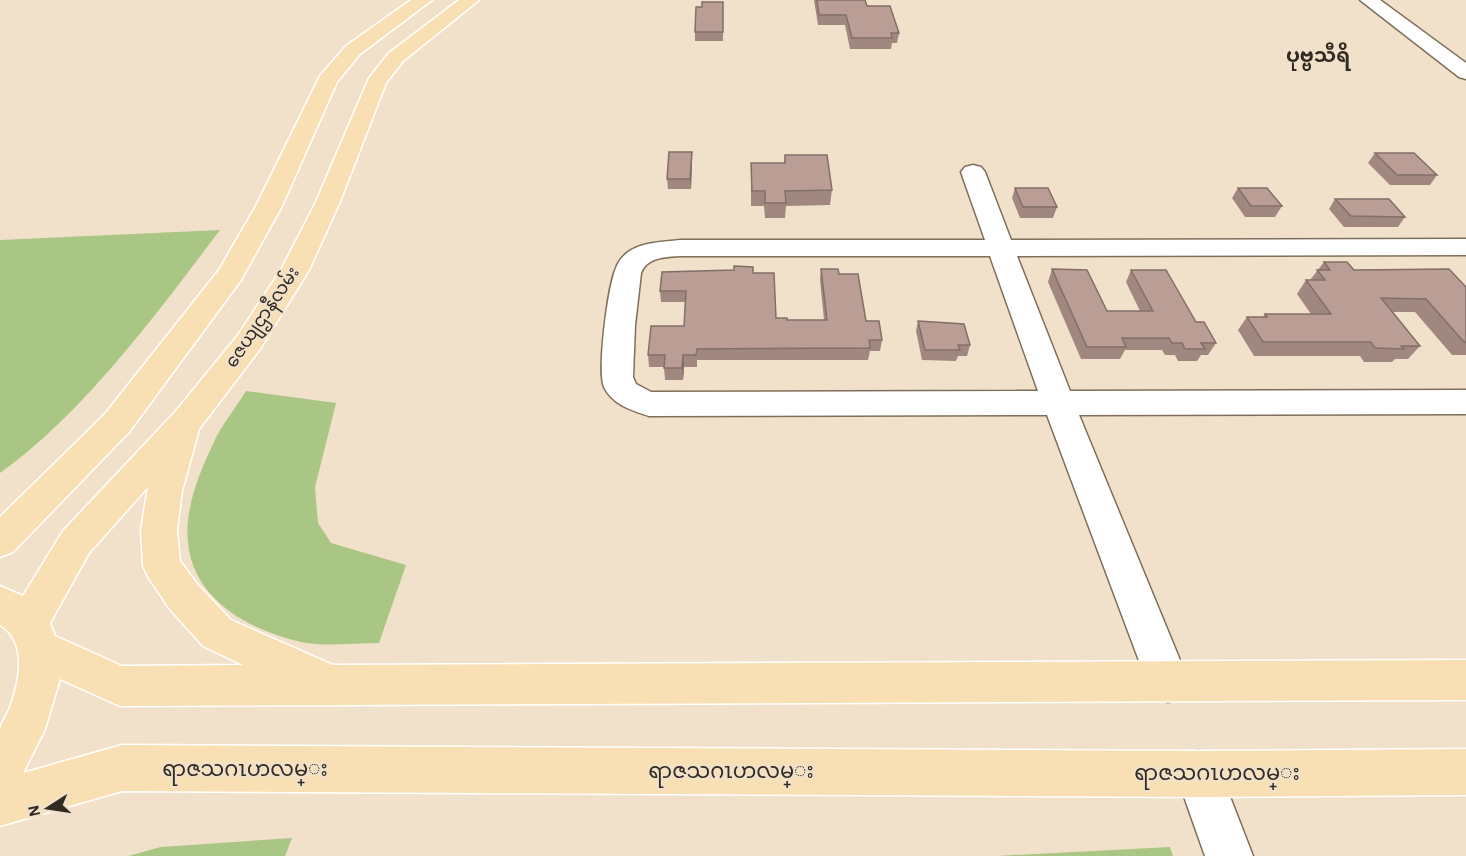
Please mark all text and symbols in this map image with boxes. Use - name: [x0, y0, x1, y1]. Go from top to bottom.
- district label: ပုဗ္ဗသီရိ: [1286, 42, 1351, 71]
- street label: ဇေယျဌာနီလမ်း: [218, 261, 307, 374]
- street label: ရာဇသဂၤဟလမ္း: [162, 759, 328, 786]
- street label: ရာဇသဂၤဟလမ္း: [648, 761, 814, 788]
- street label: ရာဇသဂၤဟလမ္း: [1134, 763, 1300, 790]
- north arrow: [18, 778, 78, 838]
- text: N: [25, 804, 43, 818]

